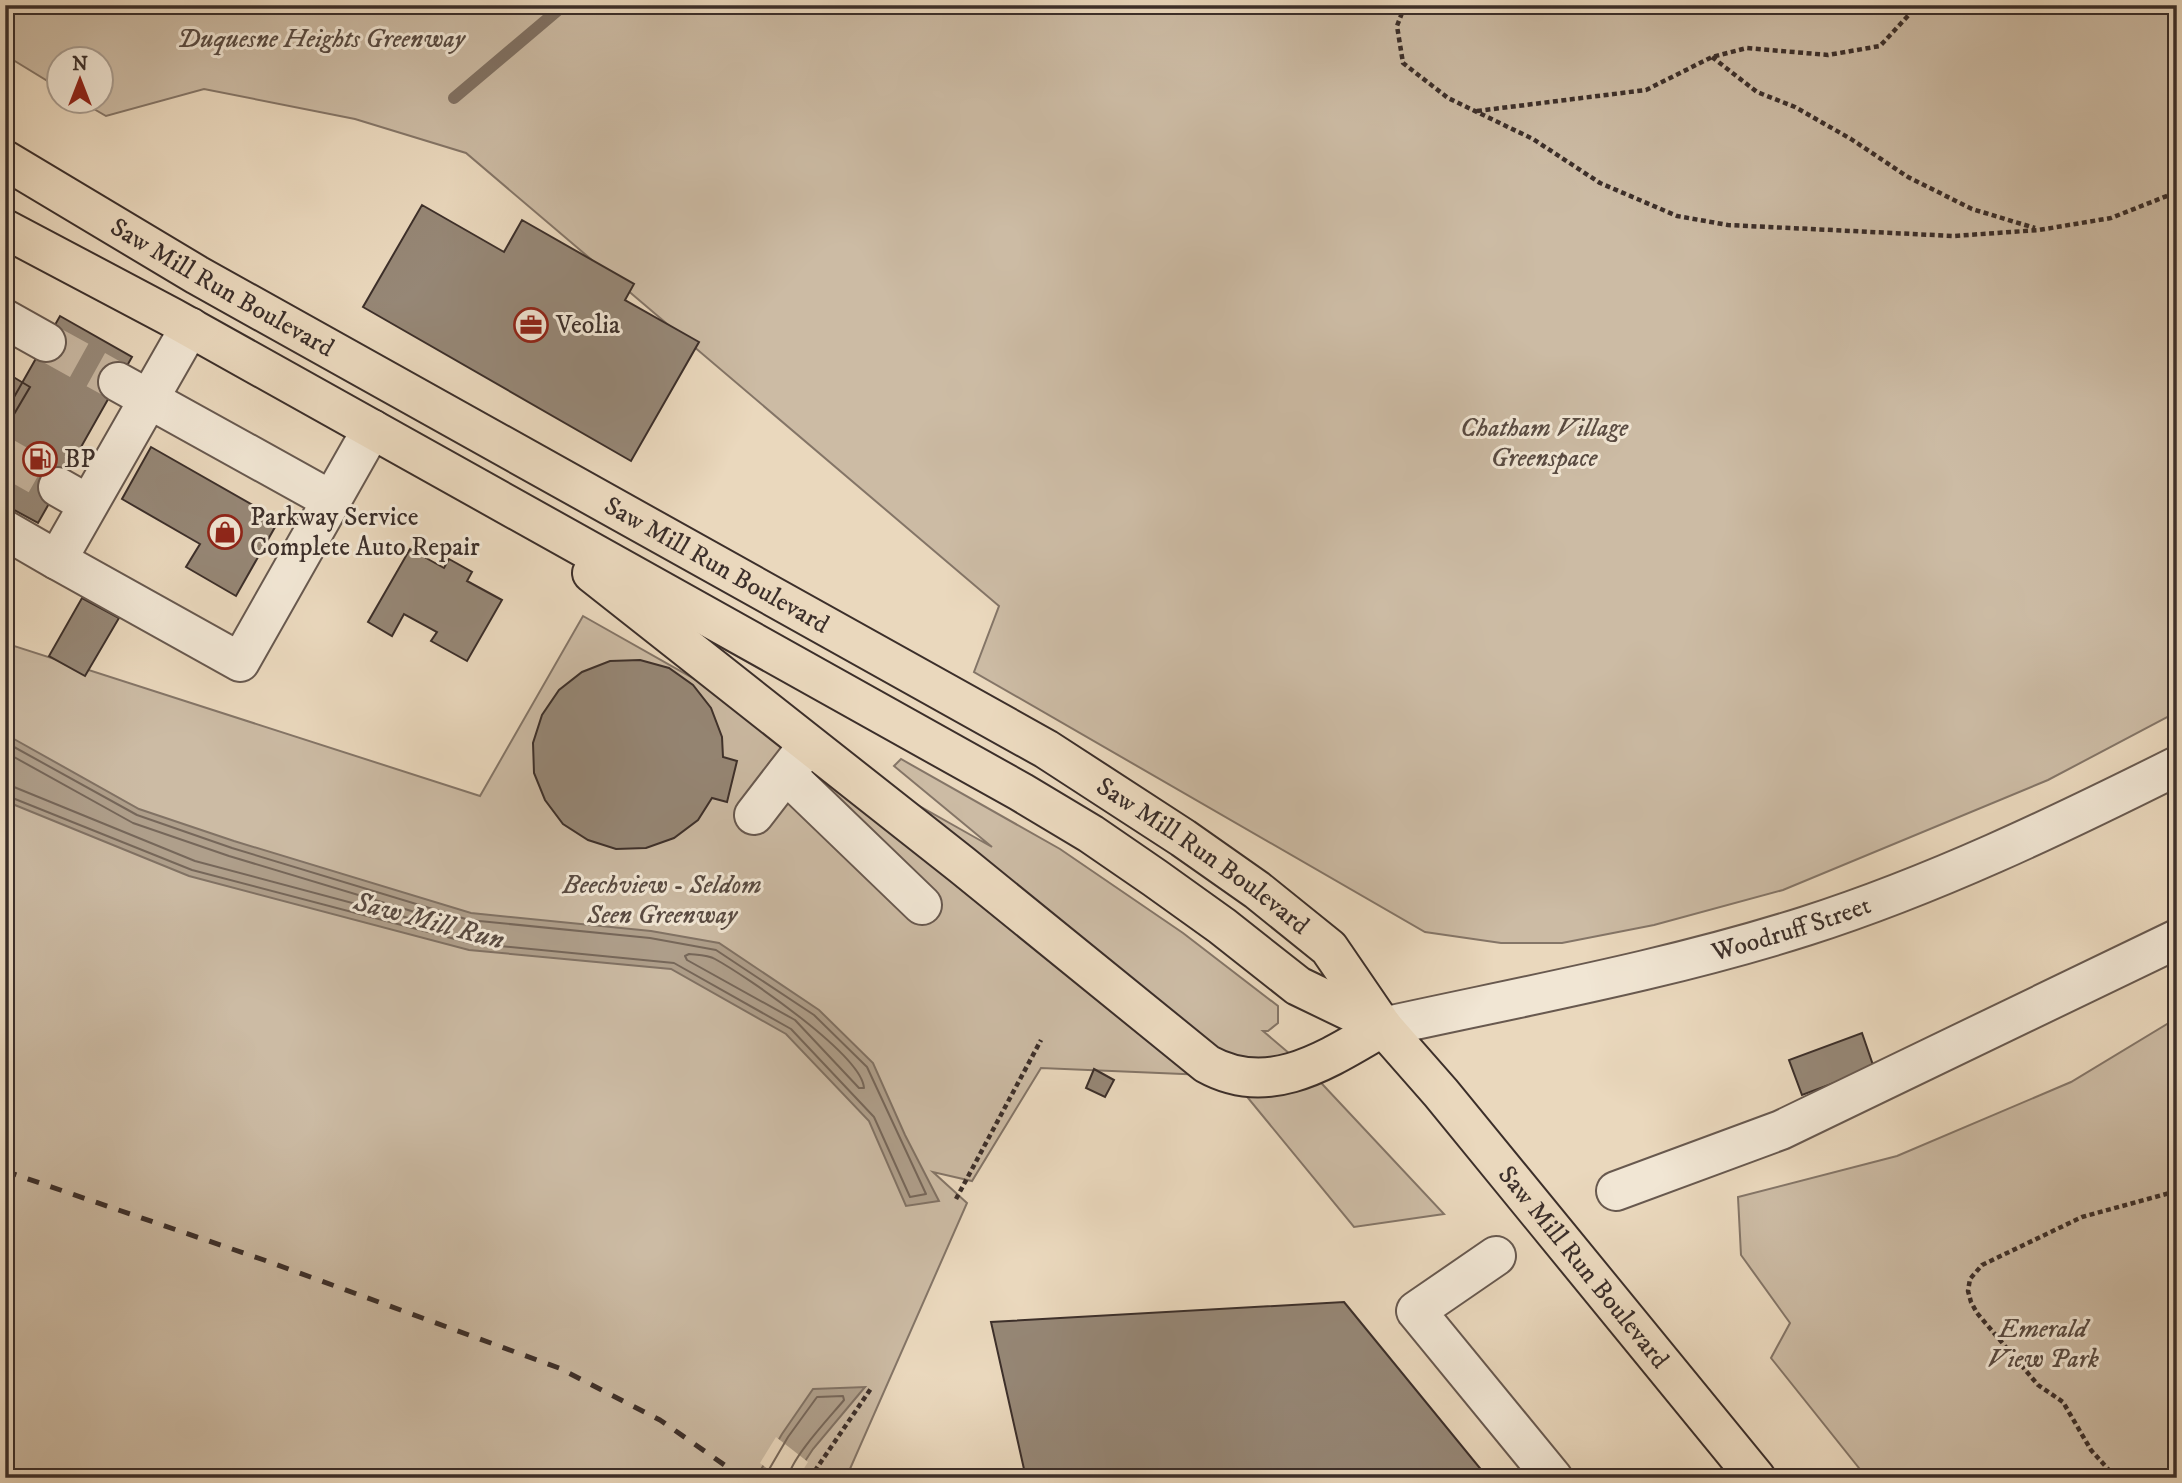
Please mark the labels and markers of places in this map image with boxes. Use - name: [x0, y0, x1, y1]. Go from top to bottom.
- office icon: Veolia: [512, 306, 550, 344]
- place label: Veolia: [555, 309, 620, 342]
- fuel station icon: BP: [21, 440, 59, 478]
- place label: BP: [64, 443, 95, 476]
- place label: Parkway Service Complete Auto Repair: [250, 501, 480, 564]
- shop icon: Parkway Service Complete Auto Repair: [206, 513, 244, 551]

